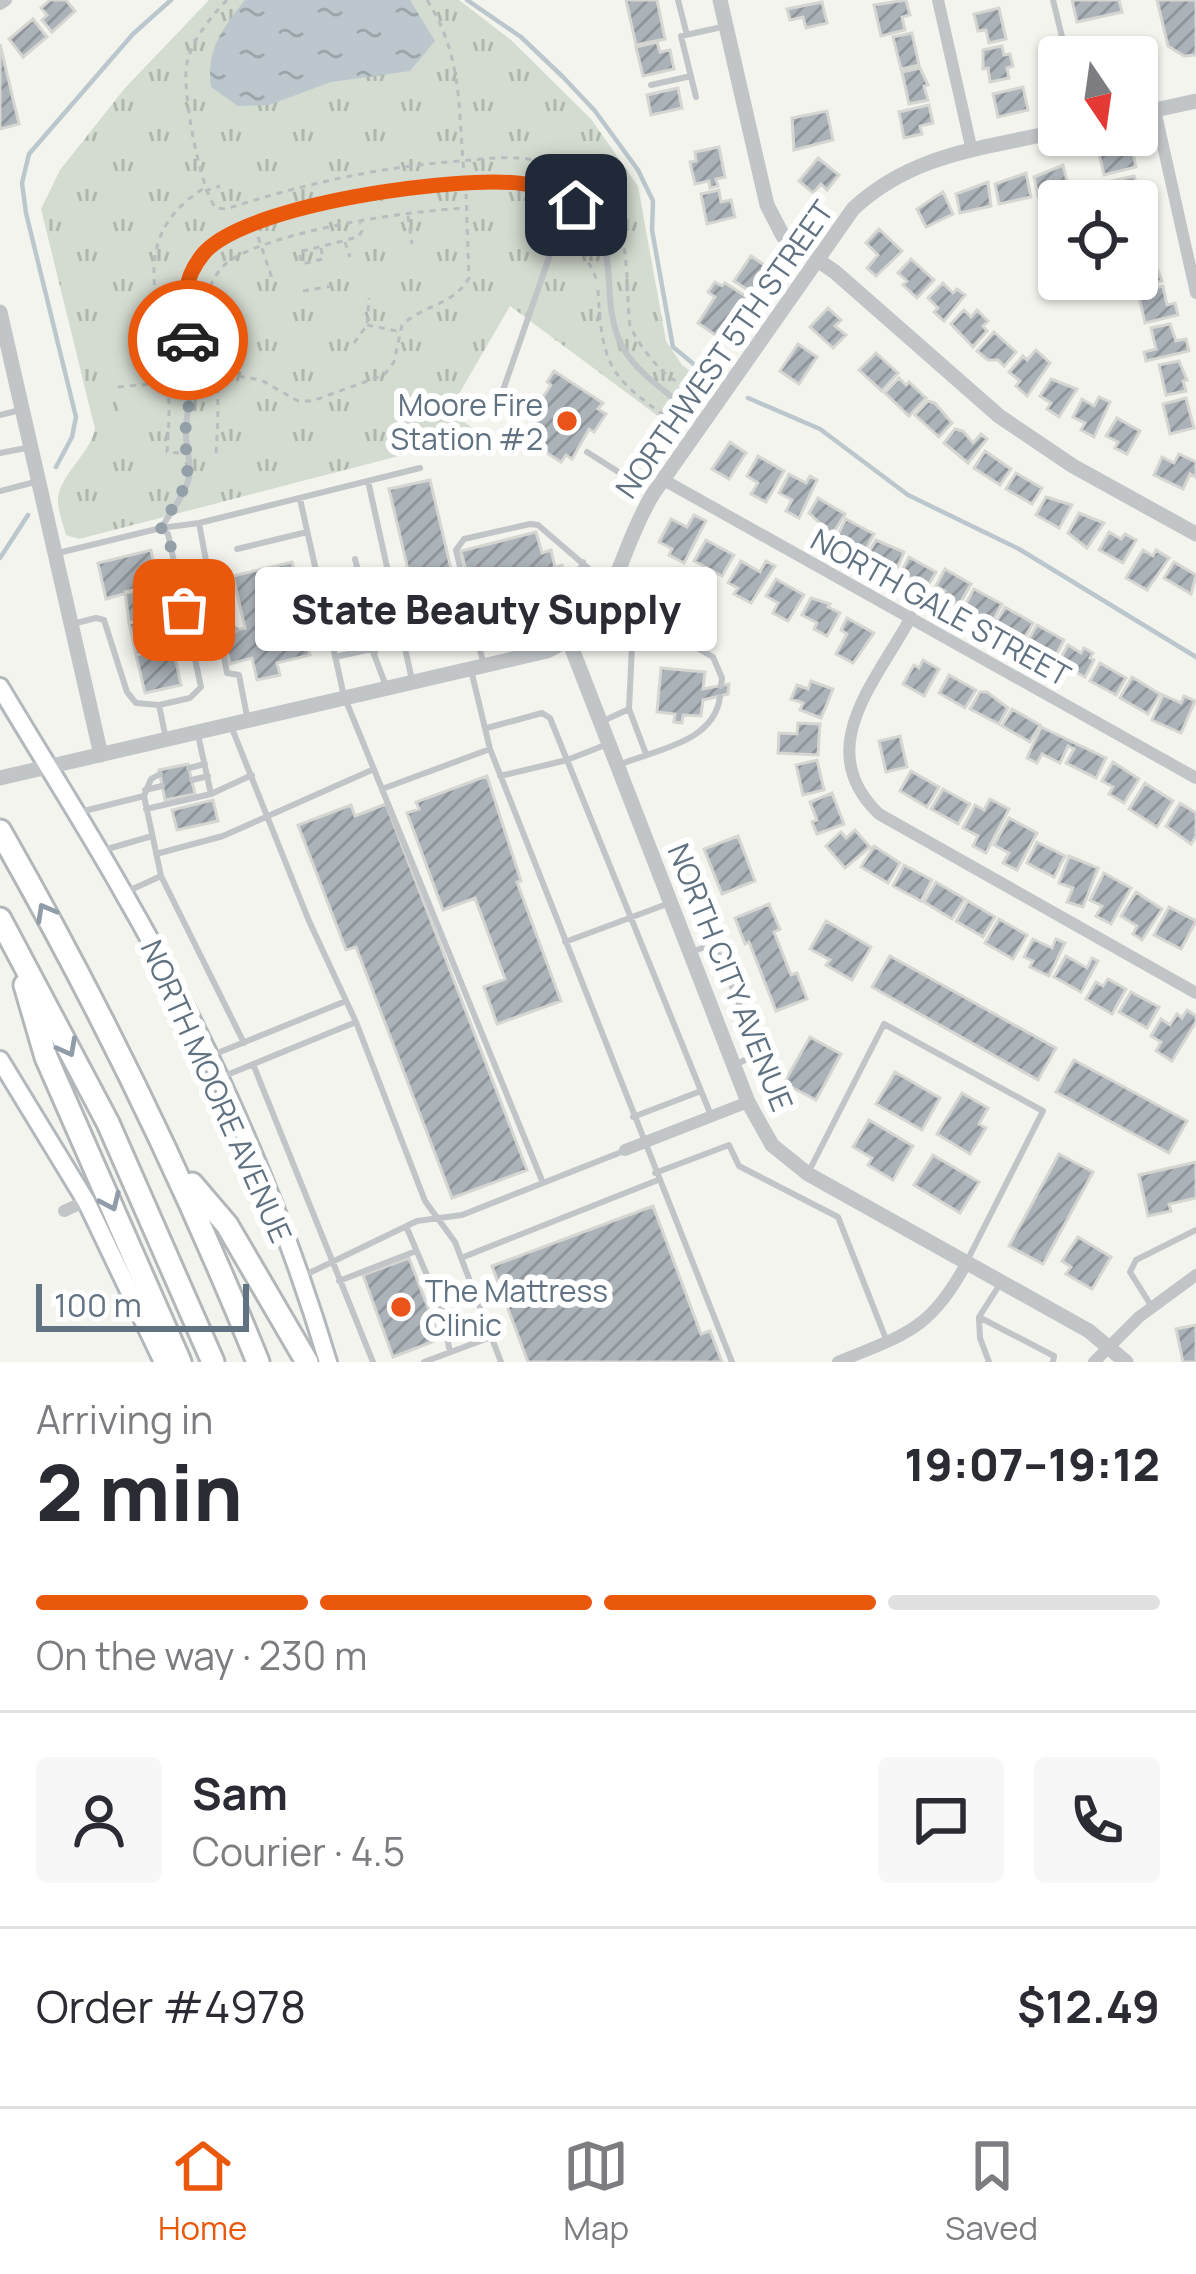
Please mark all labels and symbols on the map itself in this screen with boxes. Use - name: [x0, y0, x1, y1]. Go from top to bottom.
- north arrow: [1038, 36, 1158, 156]
- pin: [525, 154, 627, 256]
- street label: NORTHWEST 5TH STREET: [606, 192, 843, 506]
- courier: [128, 280, 248, 400]
- place label: Moore Fire Station #2: [391, 384, 543, 459]
- marker: Moore Fire Station #2: [554, 408, 580, 434]
- street label: NORTH GALE STREET: [804, 519, 1078, 696]
- pin: [133, 559, 235, 661]
- callout: State Beauty Supply: [256, 568, 718, 652]
- street label: NORTH CITY AVENUE: [659, 837, 803, 1117]
- one-way arrow: [37, 903, 60, 924]
- street label: NORTH MOORE AVENUE: [132, 933, 302, 1249]
- one-way arrow: [54, 1035, 77, 1057]
- one-way arrow: [97, 1190, 120, 1211]
- place label: The Mattress Clinic: [425, 1270, 608, 1345]
- scale bar: [36, 1278, 249, 1331]
- marker: The Mattress Clinic: [388, 1294, 414, 1320]

